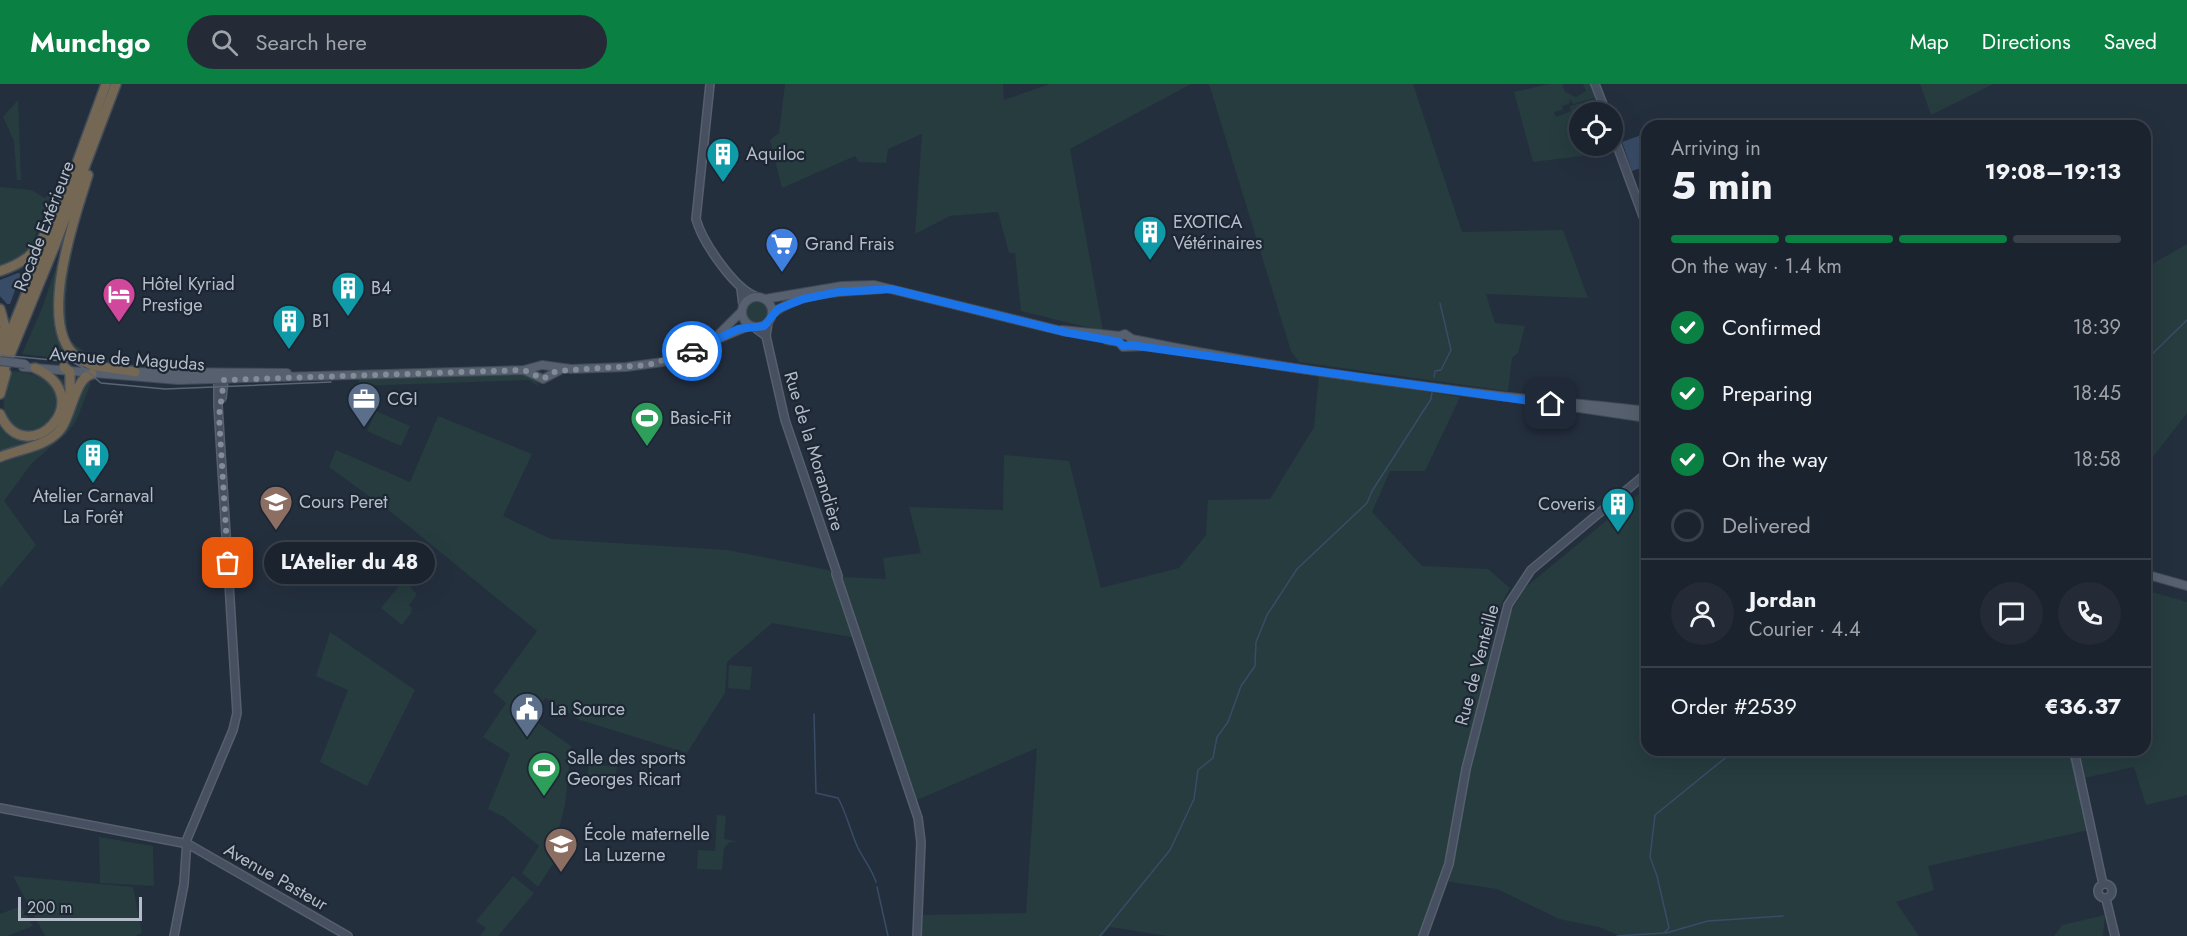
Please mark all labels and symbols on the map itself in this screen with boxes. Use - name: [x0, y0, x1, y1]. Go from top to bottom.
- building icon: Aquiloc: [705, 136, 741, 183]
- place label: Aquiloc: [746, 141, 805, 167]
- street label: Rocade Extérieure: [7, 157, 81, 295]
- place label: EXOTICA Vétérinaires: [1173, 209, 1262, 256]
- building icon: EXOTICA Vétérinaires: [1132, 214, 1168, 261]
- supermarket icon: Grand Frais: [764, 226, 800, 273]
- place label: Grand Frais: [805, 231, 894, 257]
- building icon: B4: [330, 270, 366, 317]
- place label: Hôtel Kyriad Prestige: [142, 271, 235, 318]
- place label: B4: [371, 275, 392, 301]
- hotel icon: Hôtel Kyriad Prestige: [101, 276, 137, 323]
- building icon: B1: [271, 303, 307, 350]
- place label: B1: [312, 308, 330, 334]
- courier: [662, 321, 722, 381]
- street label: Avenue de Magudas: [49, 341, 205, 377]
- street label: Rue de la Morandière: [777, 368, 851, 534]
- pin: [1525, 378, 1576, 429]
- office icon: CGI: [346, 381, 382, 428]
- place label: CGI: [387, 386, 418, 412]
- sports icon: Basic-Fit: [629, 400, 665, 447]
- place label: Basic-Fit: [670, 405, 732, 431]
- building icon: Atelier Carnaval La Forêt: [75, 437, 111, 484]
- place label: Atelier Carnaval La Forêt: [32, 483, 154, 530]
- school or university icon: Cours Peret: [258, 484, 294, 531]
- building icon: Coveris: [1600, 486, 1636, 533]
- place label: Cours Peret: [299, 489, 388, 515]
- place label: Coveris: [1538, 491, 1595, 517]
- pin: [202, 537, 253, 588]
- callout: L'Atelier du 48: [264, 542, 435, 584]
- street label: Rue de Venteille: [1448, 602, 1506, 728]
- public building icon: La Source: [509, 691, 545, 738]
- place label: La Source: [550, 696, 625, 722]
- place label: Salle des sports Georges Ricart: [567, 745, 686, 792]
- sports icon: Salle des sports Georges Ricart: [526, 750, 562, 797]
- place label: École maternelle La Luzerne: [584, 821, 710, 868]
- school or university icon: École maternelle La Luzerne: [543, 826, 579, 873]
- street label: Avenue Pasteur: [219, 837, 333, 918]
- scale bar: [18, 894, 142, 922]

